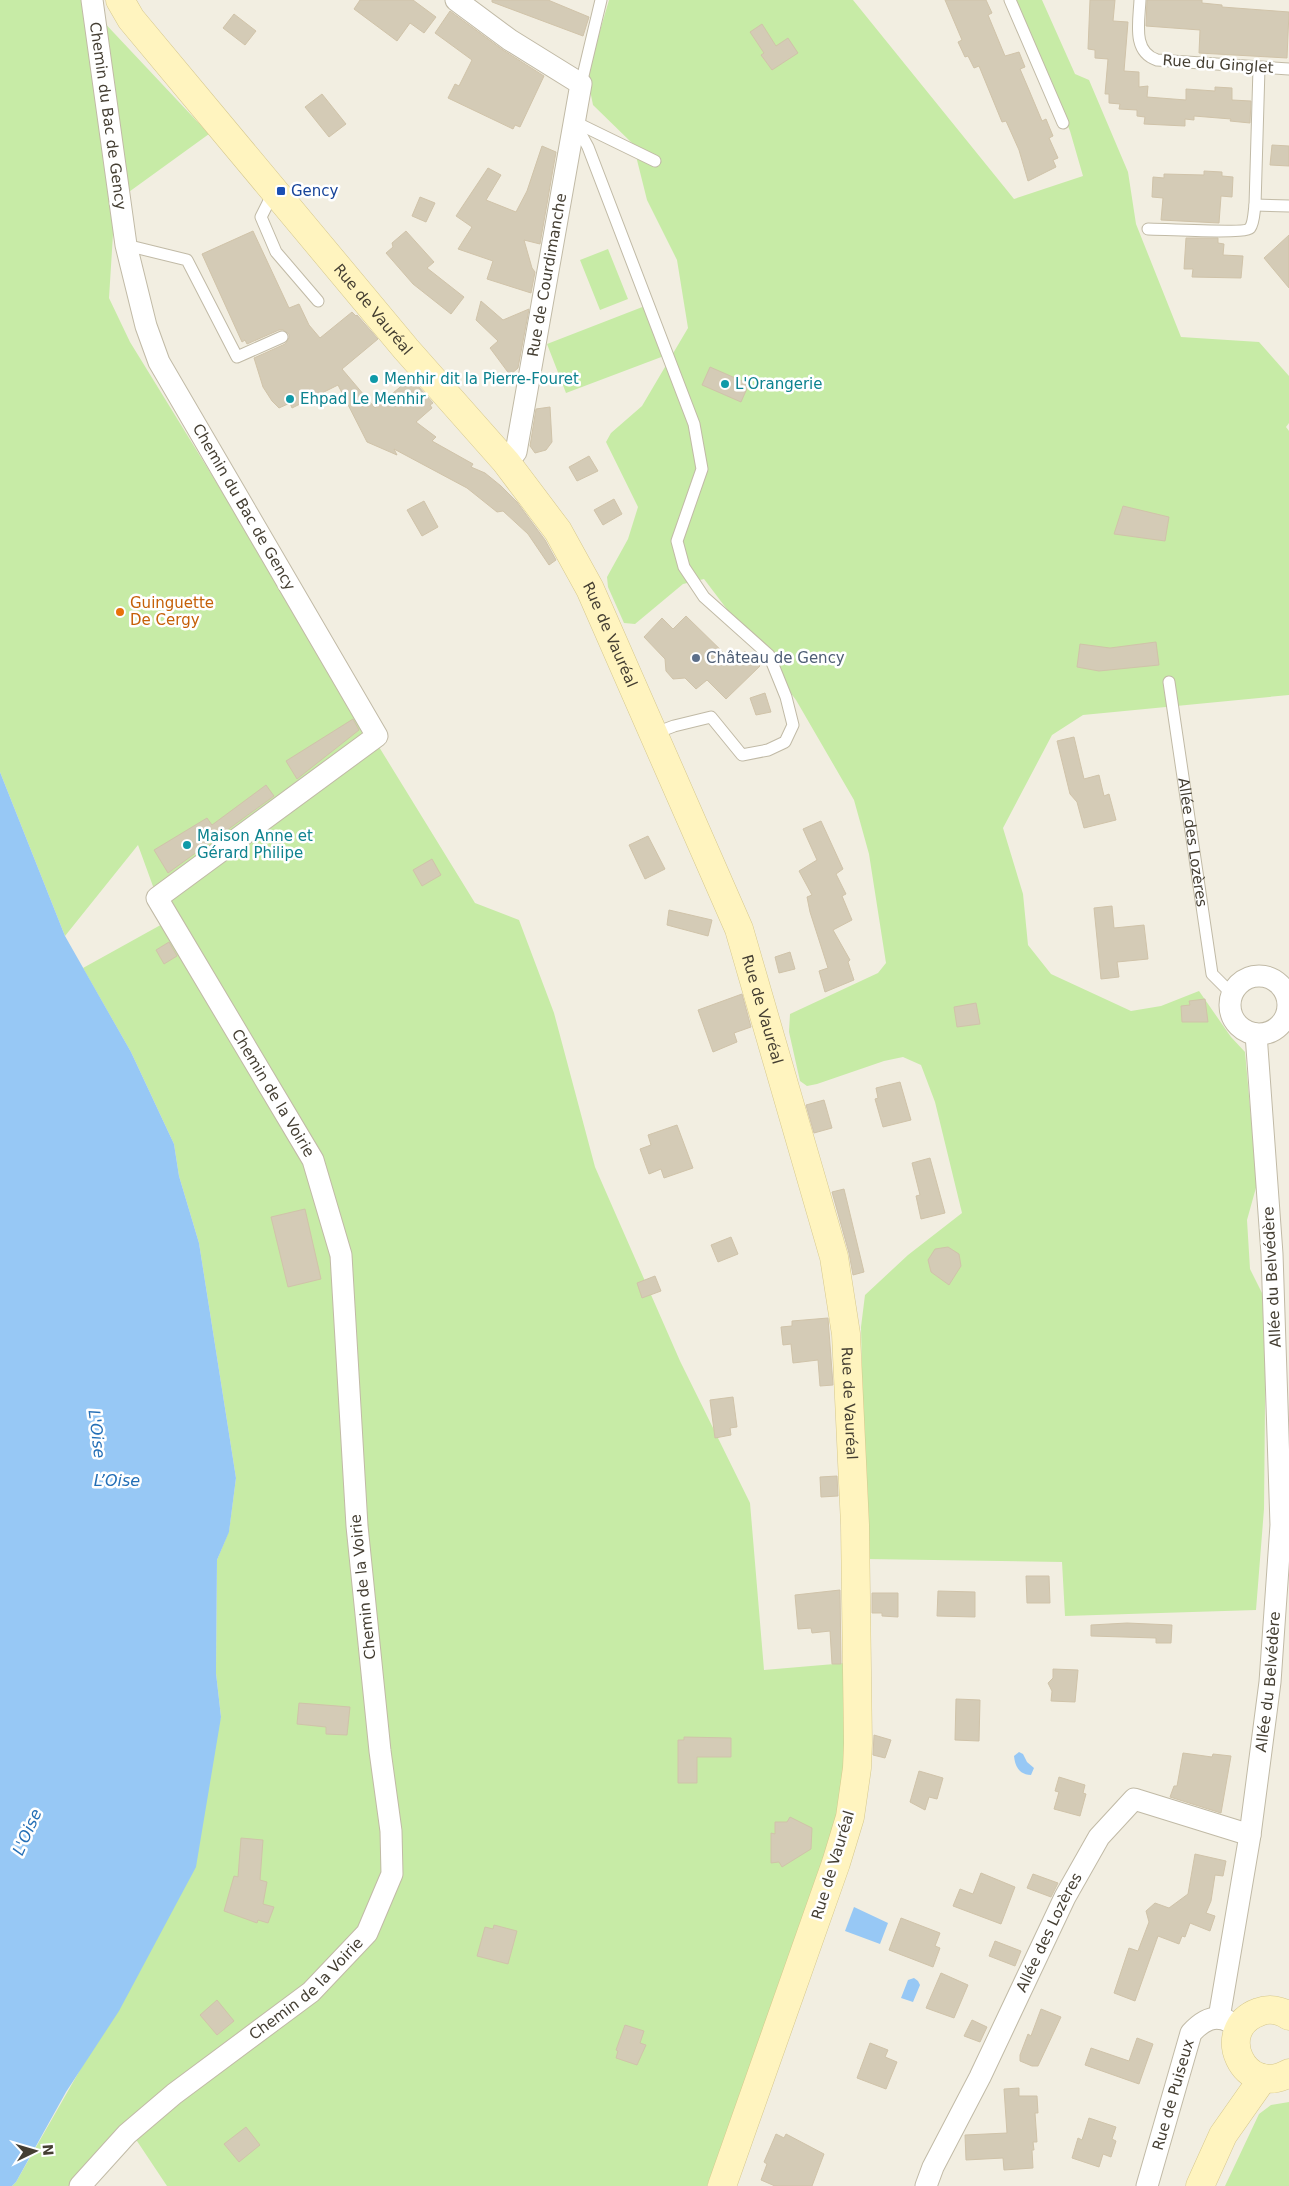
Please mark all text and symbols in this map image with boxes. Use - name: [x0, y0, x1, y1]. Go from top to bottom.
- street label: Chemin du Bac de Gency: [86, 21, 130, 211]
- street label: Rue du Ginglet: [1162, 51, 1274, 77]
- place label: Gency: [291, 182, 339, 200]
- marker: Gency: [275, 185, 287, 197]
- street label: Rue de Courdimanche: [524, 192, 570, 358]
- street label: Rue de Vauréal: [330, 260, 416, 359]
- place label: Menhir dit la Pierre-Fouret: [384, 370, 579, 388]
- marker: Menhir dit la Pierre-Fouret: [368, 373, 380, 385]
- place label: L'Orangerie: [735, 375, 822, 393]
- marker: L'Orangerie: [719, 378, 731, 390]
- place label: Ehpad Le Menhir: [300, 390, 426, 408]
- marker: Ehpad Le Menhir: [284, 393, 296, 405]
- street label: Chemin du Bac de Gency: [189, 420, 299, 594]
- street label: Rue de Vauréal: [579, 579, 641, 690]
- place label: Guinguette De Cergy: [130, 594, 214, 629]
- marker: Guinguette De Cergy: [114, 606, 126, 618]
- place label: Château de Gency: [706, 649, 845, 667]
- marker: Château de Gency: [690, 652, 702, 664]
- street label: Allée des Lozères: [1174, 776, 1211, 908]
- place label: Maison Anne et Gérard Philipe: [197, 827, 313, 862]
- marker: Maison Anne et Gérard Philipe: [181, 839, 193, 851]
- street label: Rue de Vauréal: [738, 953, 787, 1066]
- street label: Chemin de la Voirie: [228, 1026, 318, 1160]
- street label: Allée du Belvédère: [1259, 1206, 1285, 1348]
- street label: Rue de Vauréal: [838, 1346, 861, 1460]
- water label: L'Oise: [85, 1409, 109, 1459]
- water label: L’Oise: [94, 1471, 140, 1490]
- street label: Chemin de la Voirie: [346, 1513, 380, 1661]
- street label: Allée du Belvédère: [1252, 1611, 1284, 1753]
- water label: L'Oise: [8, 1806, 46, 1858]
- street label: Rue de Vauréal: [808, 1808, 858, 1922]
- street label: Allée des Lozères: [1012, 1869, 1086, 1995]
- street label: Chemin de la Voirie: [246, 1934, 367, 2044]
- street label: Rue de Puiseux: [1149, 2037, 1198, 2152]
- north arrow: [10, 2126, 60, 2176]
- text: N: [39, 2143, 56, 2156]

